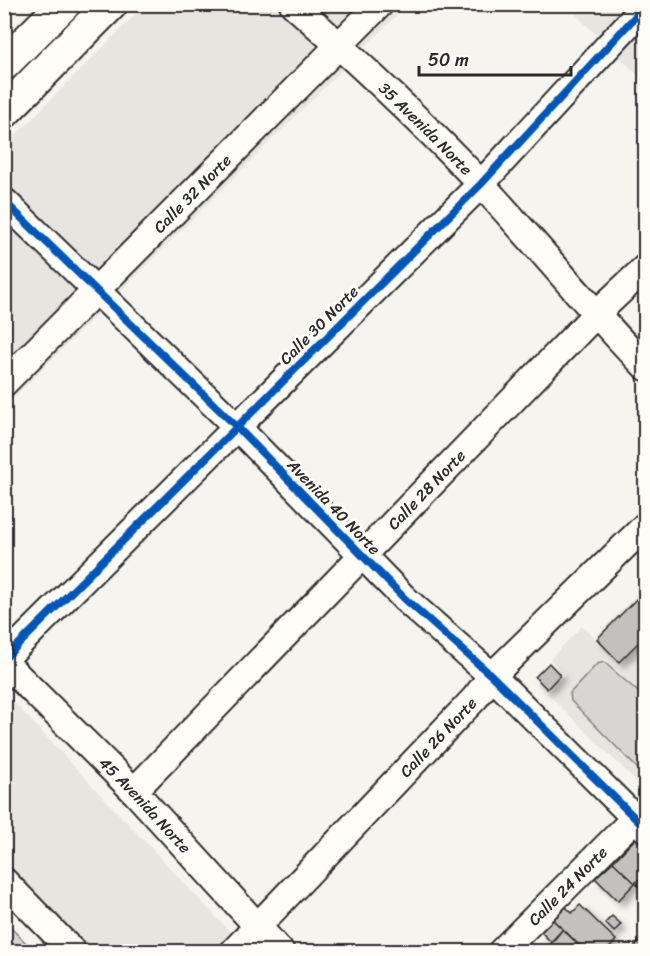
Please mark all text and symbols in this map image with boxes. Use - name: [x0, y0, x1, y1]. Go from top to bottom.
- scale bar: [419, 39, 570, 77]
- text: 50 m: [428, 44, 469, 76]
- street label: 35 Avenida Norte: [372, 74, 480, 182]
- street label: Calle 32 Norte: [146, 147, 238, 240]
- street label: Calle 30 Norte: [272, 278, 366, 372]
- street label: Calle 28 Norte: [380, 442, 473, 537]
- street label: Avenida 40 Norte: [279, 451, 388, 562]
- street label: Calle 26 Norte: [392, 690, 484, 784]
- street label: 45 Avenida Norte: [92, 749, 199, 860]
- street label: Calle 24 Norte: [521, 839, 614, 932]

